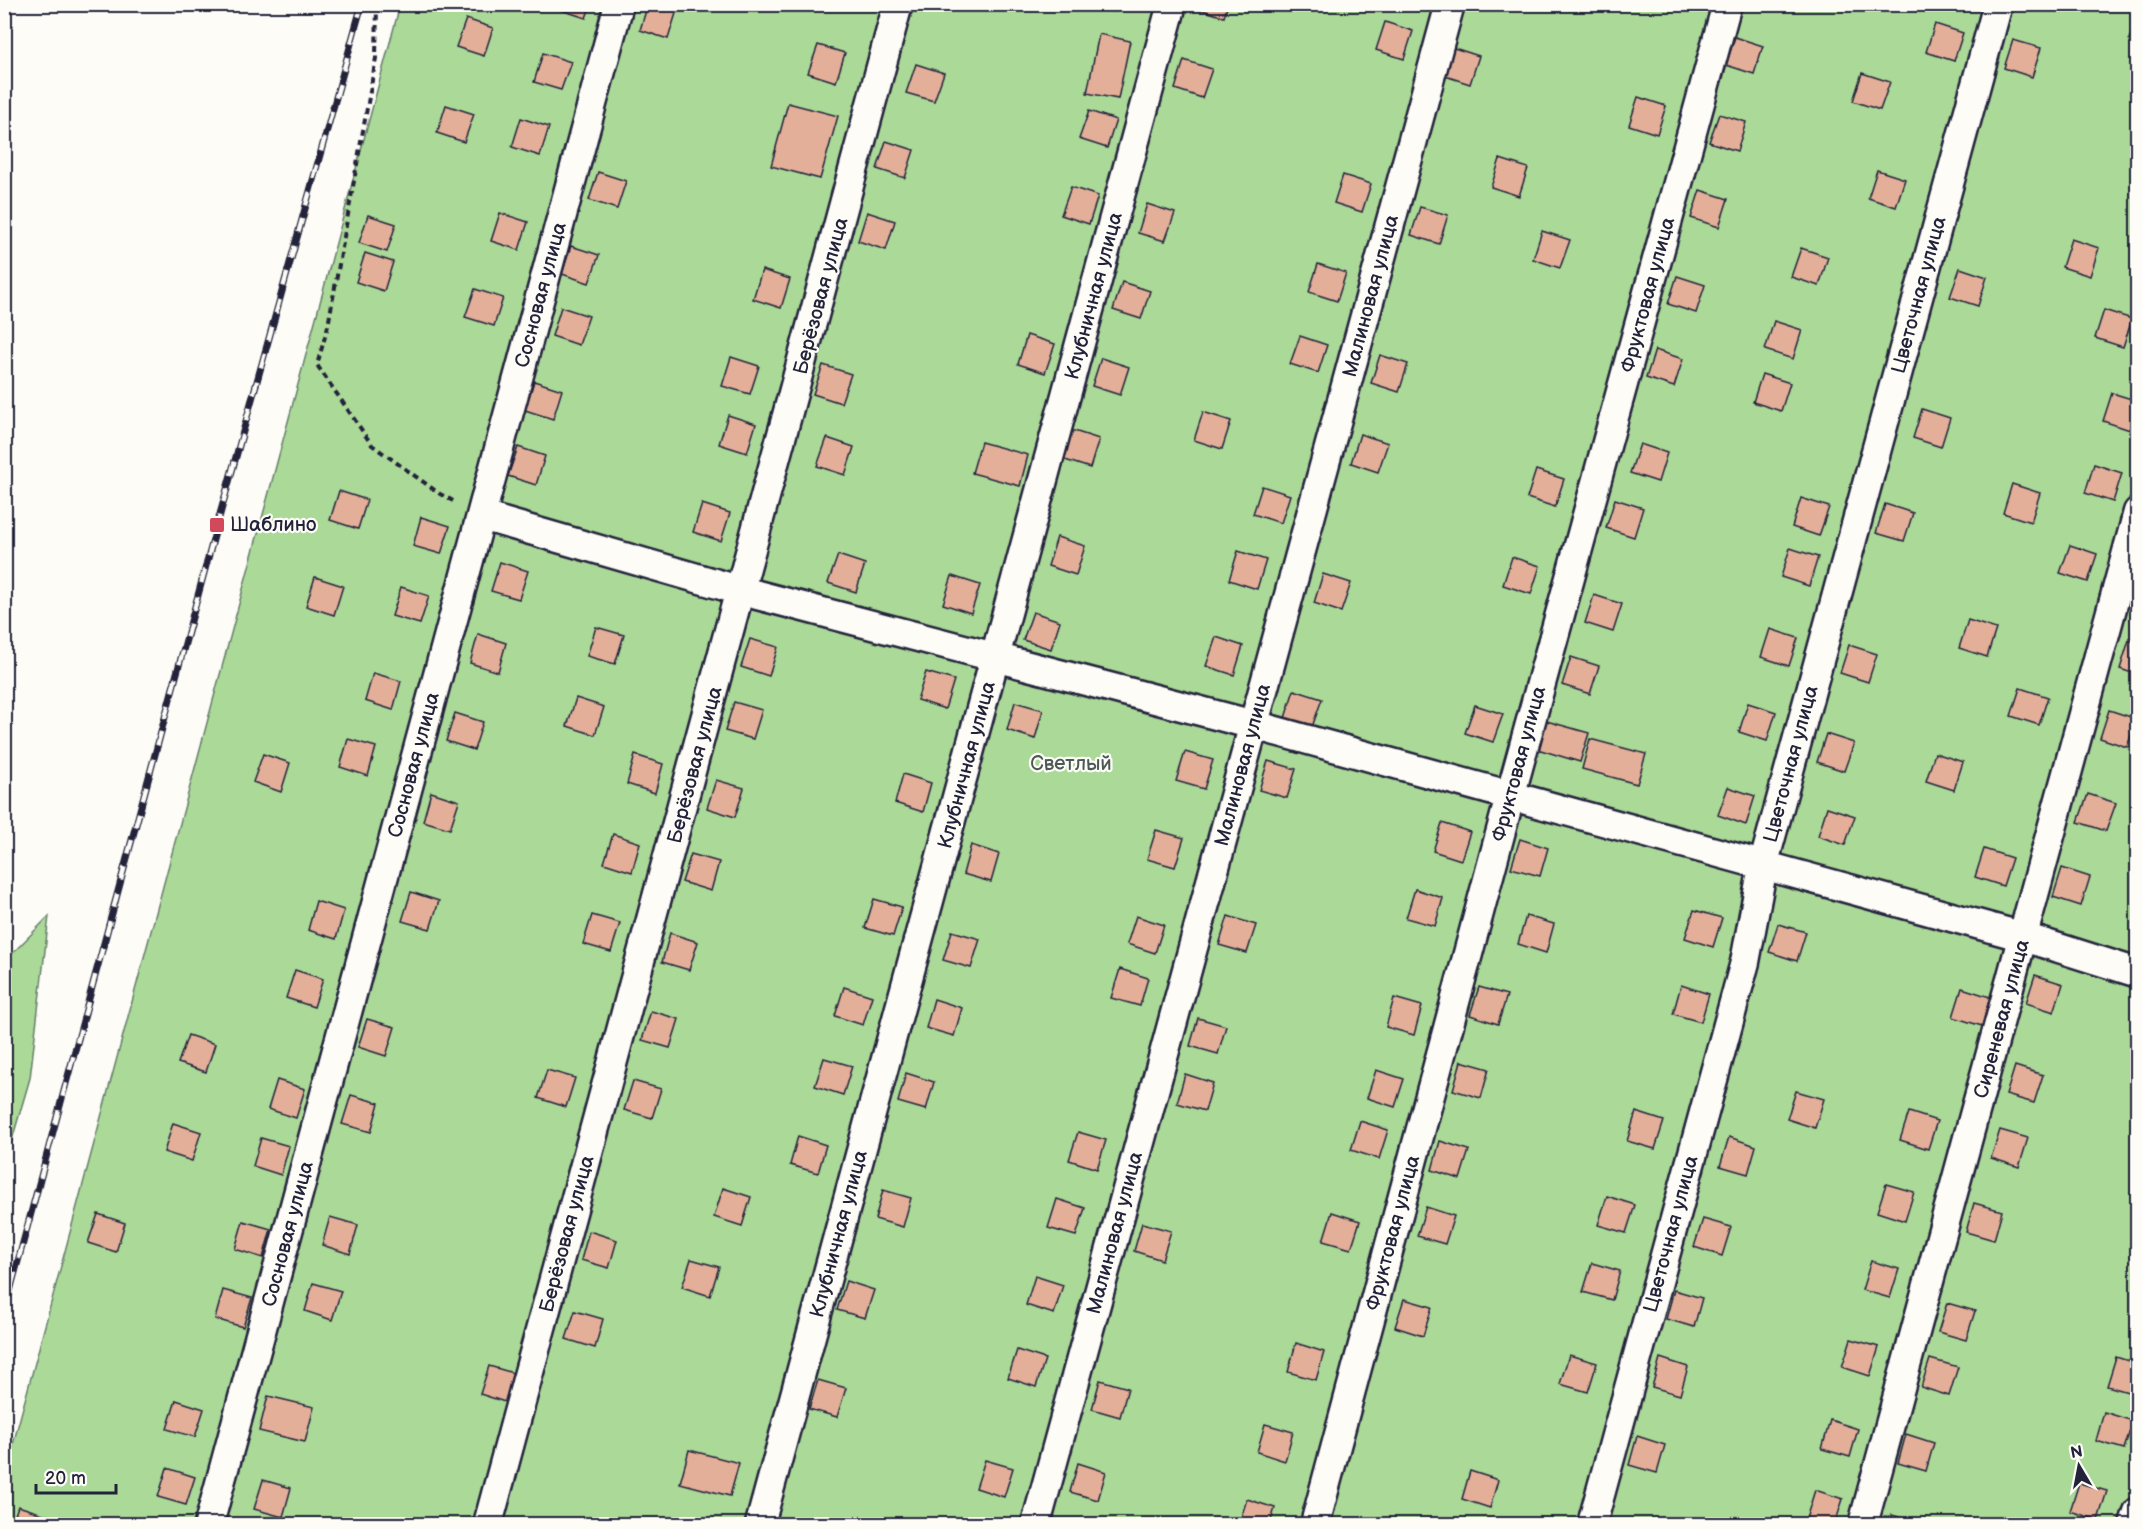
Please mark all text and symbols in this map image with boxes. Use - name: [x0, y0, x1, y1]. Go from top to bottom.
- street label: Клубничная улица: [1060, 210, 1128, 382]
- street label: Малиновая улица: [1338, 212, 1404, 380]
- street label: Фруктовая улица: [1616, 214, 1680, 375]
- street label: Цветочная улица: [1886, 214, 1952, 376]
- street label: Берёзовая улица: [789, 215, 854, 377]
- street label: Сосновая улица: [510, 219, 572, 370]
- place label: Шаблино: [230, 513, 316, 537]
- marker: Шаблино: [208, 516, 226, 534]
- street label: Клубничная улица: [933, 679, 1001, 851]
- street label: Малиновая улица: [1210, 681, 1276, 849]
- street label: Фруктовая улица: [1487, 683, 1551, 844]
- street label: Цветочная улица: [1758, 683, 1824, 845]
- street label: Берёзовая улица: [663, 684, 728, 846]
- street label: Сосновая улица: [383, 689, 445, 840]
- park label: Светлый: [1030, 752, 1112, 776]
- street label: Сиреневая улица: [1969, 937, 2035, 1101]
- street label: Клубничная улица: [805, 1148, 873, 1320]
- street label: Малиновая улица: [1082, 1149, 1148, 1317]
- street label: Фруктовая улица: [1361, 1152, 1425, 1313]
- street label: Берёзовая улица: [535, 1153, 600, 1315]
- street label: Цветочная улица: [1638, 1153, 1704, 1315]
- street label: Сосновая улица: [257, 1158, 319, 1309]
- north arrow: [2049, 1436, 2109, 1496]
- text: N: [2069, 1442, 2084, 1463]
- scale bar: [36, 1457, 116, 1495]
- text: 20 m: [45, 1468, 86, 1489]

